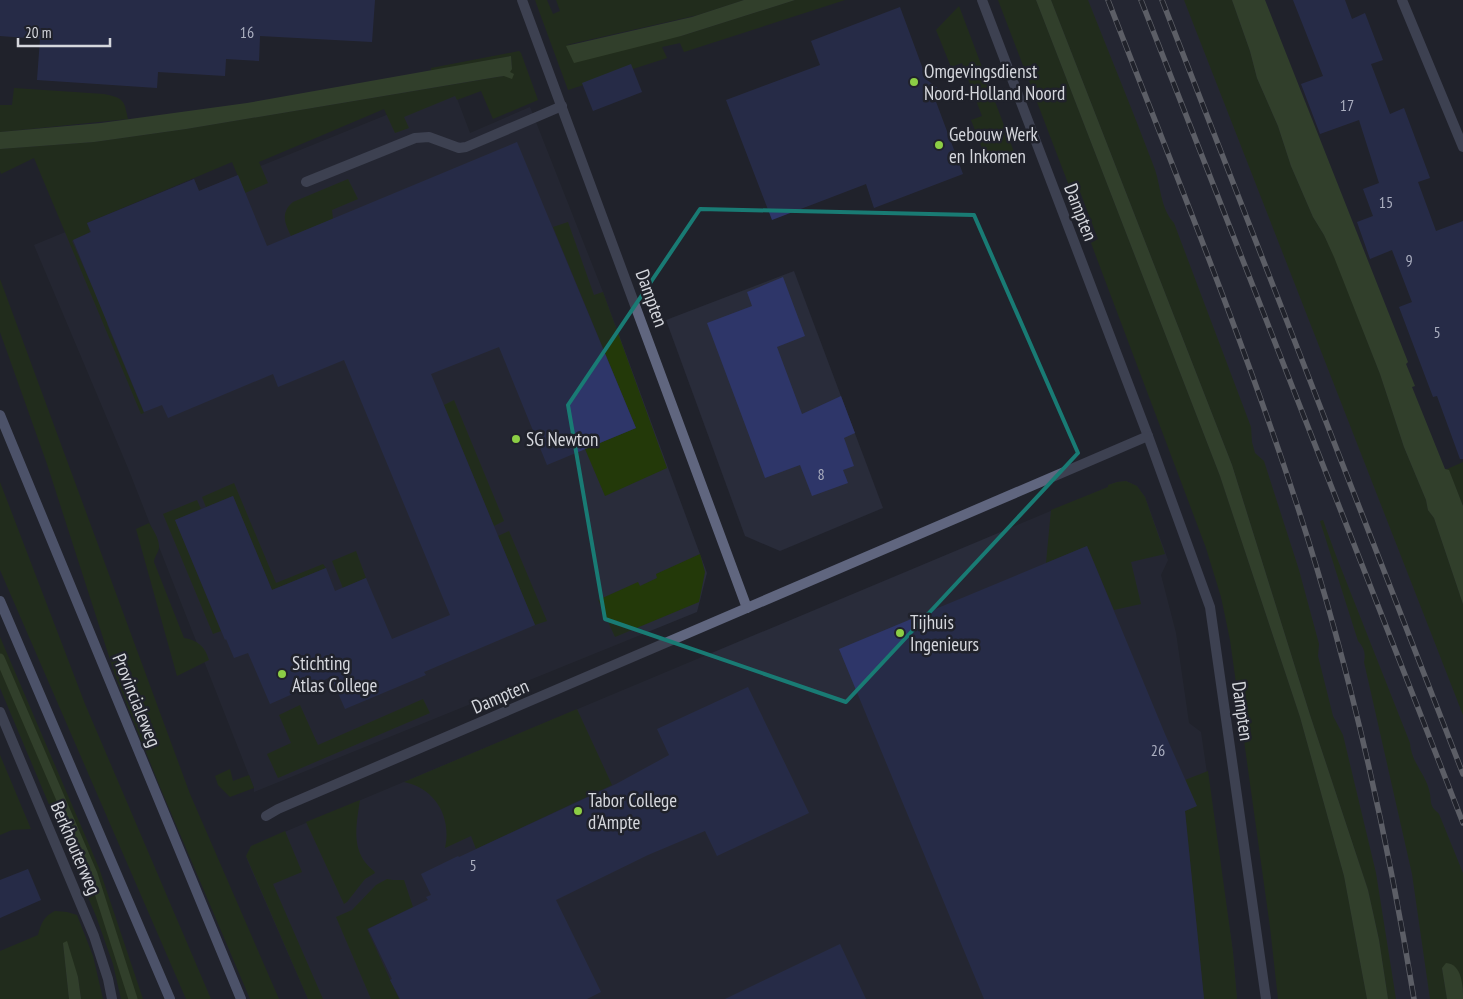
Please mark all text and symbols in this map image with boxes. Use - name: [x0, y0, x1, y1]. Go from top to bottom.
- scale bar: [18, 15, 110, 47]
- house number: 16: [240, 22, 254, 42]
- text: 20 m: [25, 23, 51, 42]
- place label: Omgevingsdienst Noord-Holland Noord: [924, 59, 1065, 105]
- marker: Omgevingsdienst Noord-Holland Noord: [908, 76, 920, 88]
- house number: 17: [1340, 95, 1354, 115]
- place label: Gebouw Werk en Inkomen: [949, 122, 1039, 168]
- marker: Gebouw Werk en Inkomen: [933, 139, 945, 151]
- street label: Dampten: [1059, 180, 1103, 244]
- house number: 15: [1379, 192, 1393, 212]
- house number: 9: [1405, 250, 1413, 270]
- street label: Dampten: [631, 266, 673, 330]
- house number: 5: [1433, 322, 1441, 342]
- place label: SG Newton: [526, 427, 598, 451]
- marker: SG Newton: [510, 433, 522, 445]
- house number: 8: [817, 464, 825, 484]
- place label: Tijhuis Ingenieurs: [910, 610, 979, 656]
- marker: Tijhuis Ingenieurs: [894, 627, 906, 639]
- street label: Provincialeweg: [107, 650, 167, 750]
- place label: Stichting Atlas College: [292, 651, 378, 697]
- marker: Stichting Atlas College: [276, 668, 288, 680]
- street label: Dampten: [468, 673, 532, 719]
- street label: Dampten: [1227, 680, 1259, 742]
- house number: 26: [1151, 740, 1165, 760]
- place label: Tabor College d'Ampte: [588, 788, 677, 834]
- street label: Berkhouterweg: [46, 798, 106, 898]
- marker: Tabor College d'Ampte: [572, 805, 584, 817]
- house number: 5: [469, 855, 477, 875]

